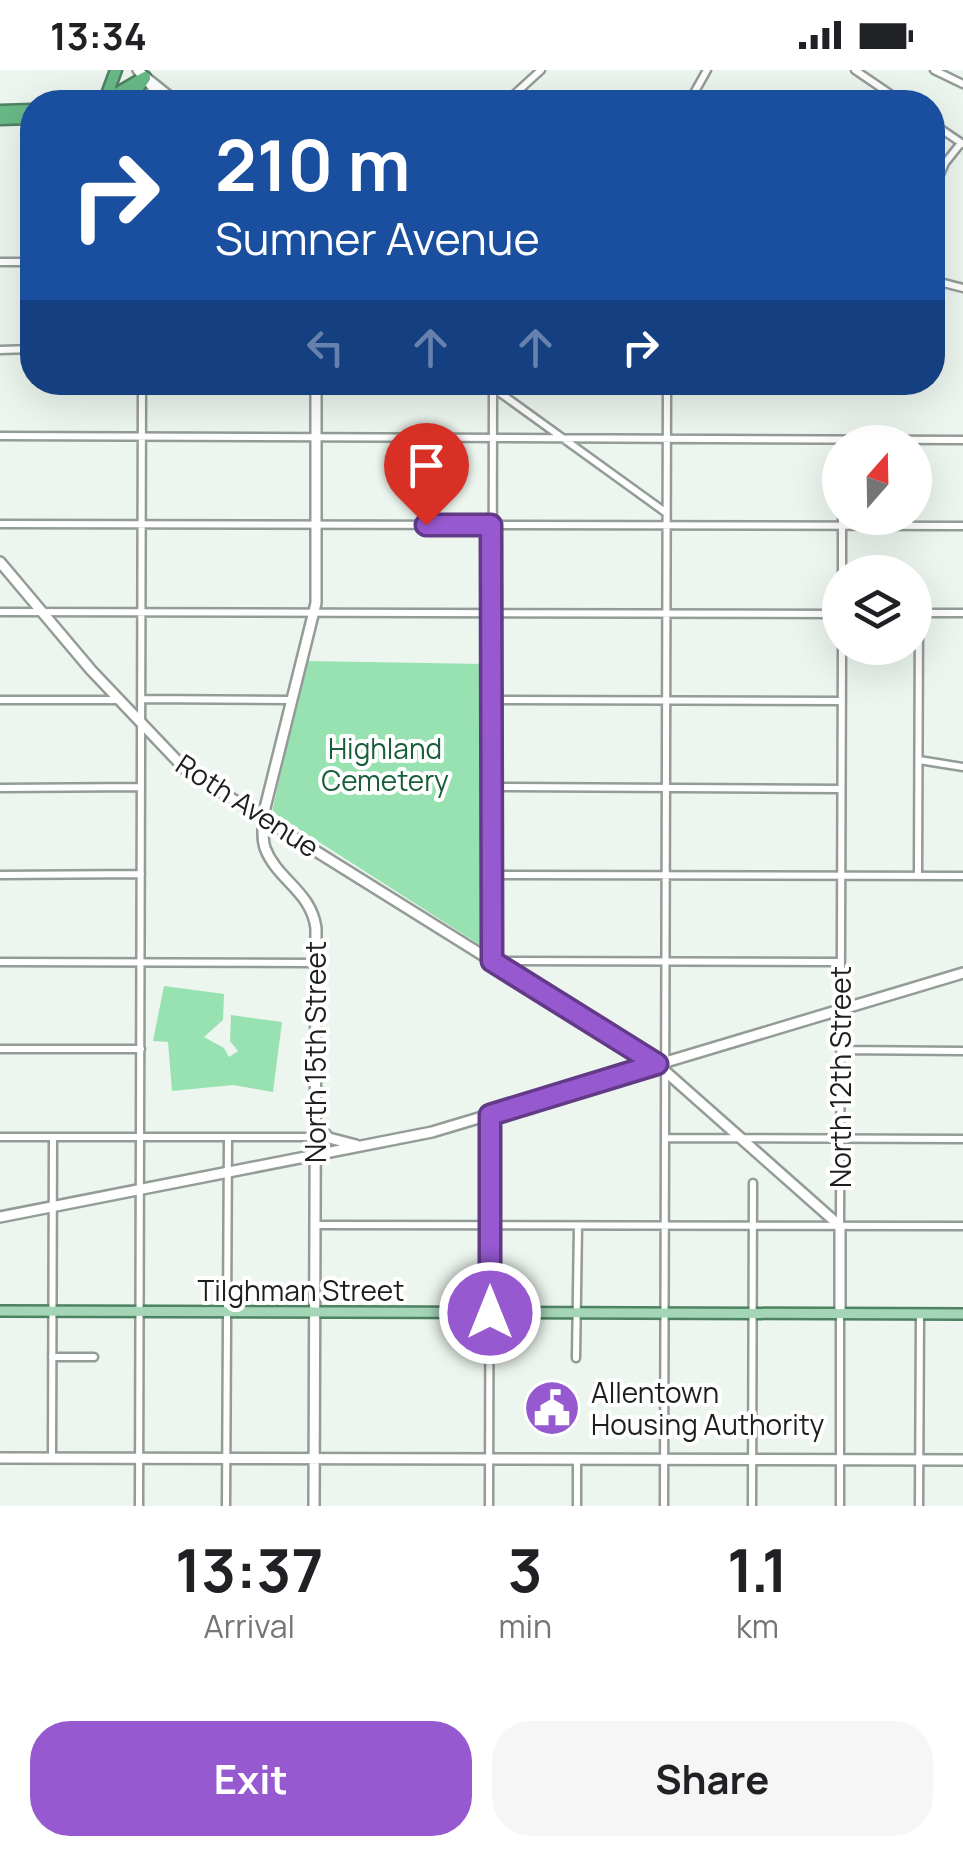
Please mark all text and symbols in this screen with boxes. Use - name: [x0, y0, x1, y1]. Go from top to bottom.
- text: 13:34: [50, 9, 147, 61]
- text: 210 m: [215, 116, 410, 212]
- icon: right: [50, 130, 180, 260]
- text: Sumner Avenue: [215, 207, 540, 269]
- icon: left: [298, 320, 353, 375]
- icon: ahead: [403, 320, 458, 375]
- icon: ahead: [508, 320, 563, 375]
- icon: right: [613, 320, 668, 375]
- pin: [384, 423, 469, 526]
- north arrow: [822, 425, 932, 535]
- map controls: [822, 425, 932, 665]
- icon: arrive: [399, 438, 454, 493]
- button: layers: [822, 555, 932, 665]
- park label: Highland Cemetery: [321, 729, 449, 799]
- street label: Roth Avenue: [169, 745, 327, 865]
- street label: North 15th Street: [296, 941, 334, 1163]
- street label: North 12th Street: [821, 966, 859, 1188]
- position arrow: [438, 1261, 542, 1365]
- street label: Tilghman Street: [198, 1271, 404, 1309]
- place label: Allentown Housing Authority: [591, 1373, 825, 1443]
- public building icon: Allentown Housing Authority: [522, 1378, 582, 1438]
- text: 13:37: [175, 1528, 324, 1610]
- text: 3: [508, 1528, 543, 1610]
- text: 1.1: [727, 1528, 788, 1610]
- text: Arrival: [204, 1604, 295, 1648]
- text: min: [498, 1604, 552, 1648]
- text: km: [736, 1604, 779, 1648]
- button: Exit: [30, 1721, 472, 1836]
- button: Share: [492, 1721, 933, 1836]

